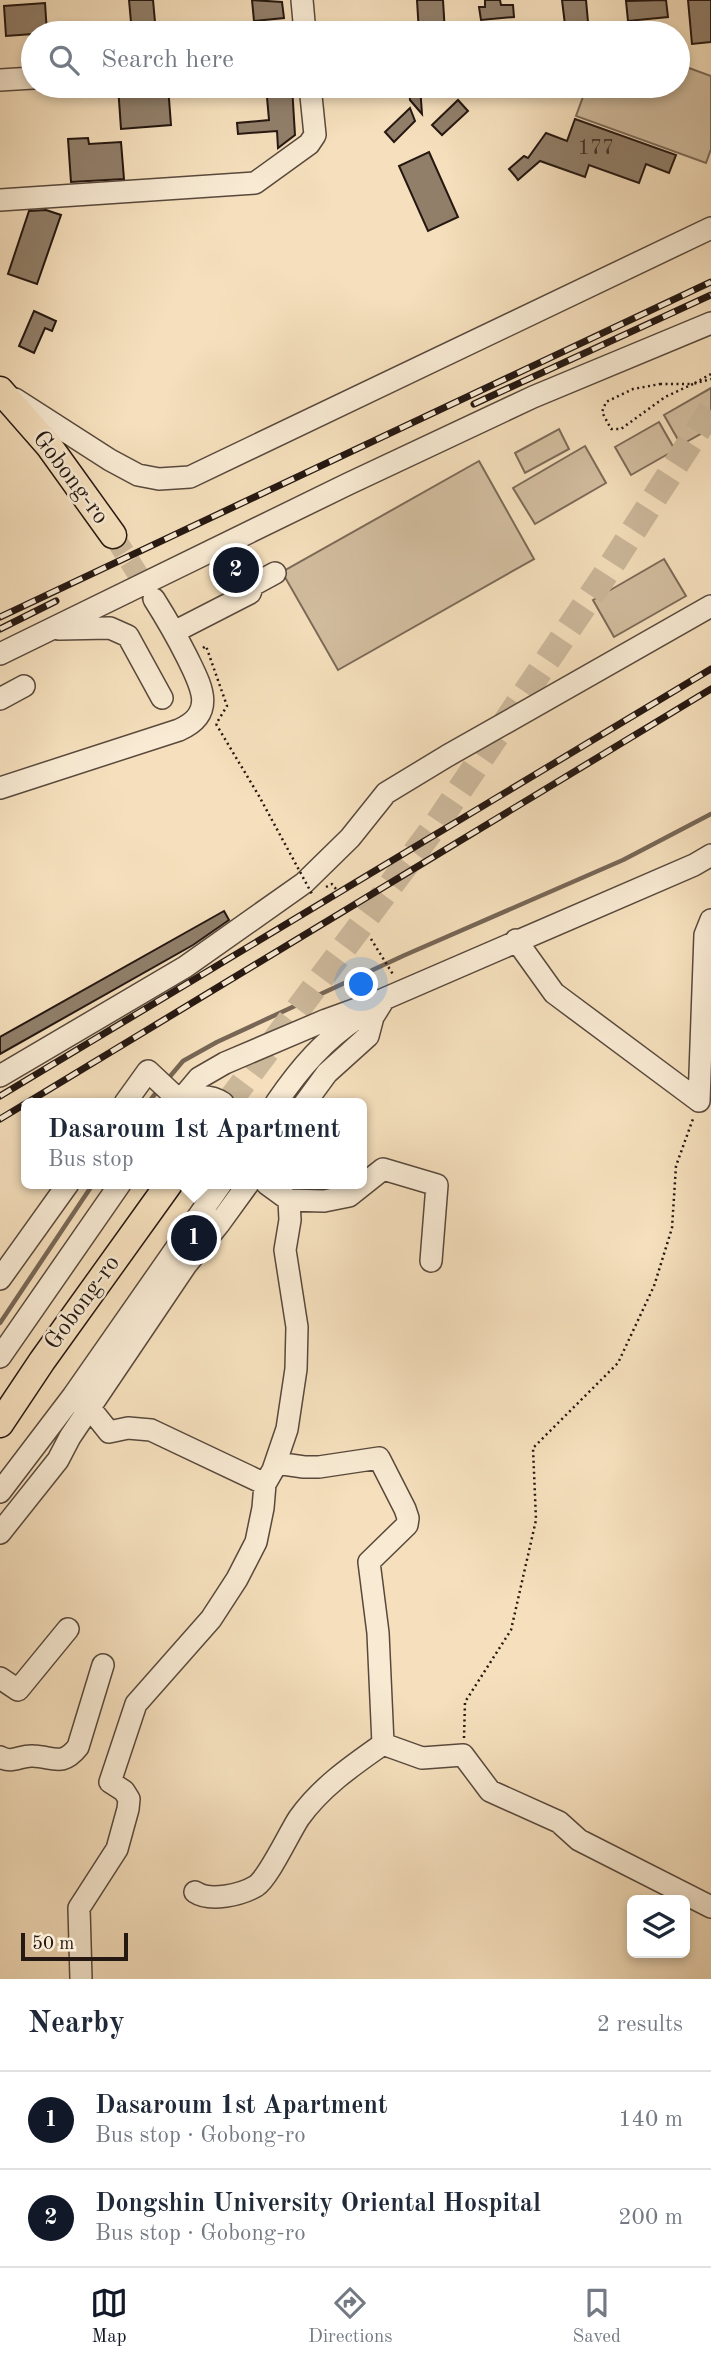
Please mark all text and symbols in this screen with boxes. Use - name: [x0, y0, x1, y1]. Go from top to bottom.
- search box: [21, 21, 690, 98]
- icon: search: [45, 41, 83, 79]
- text: Search here: [101, 47, 234, 73]
- house number: 177: [578, 138, 614, 159]
- street label: Gobong-ro: [27, 427, 113, 529]
- pin: 2: [213, 544, 259, 596]
- your location: [344, 967, 378, 1001]
- popup: [21, 1098, 367, 1189]
- text: Dasaroum 1st Apartment: [48, 1117, 340, 1143]
- text: Bus stop: [48, 1148, 134, 1171]
- pin: 1: [171, 1212, 217, 1264]
- street label: Gobong-ro: [41, 1251, 125, 1355]
- map controls: [627, 1895, 690, 1958]
- button: layers: [627, 1895, 690, 1958]
- scale bar: [21, 1930, 128, 1962]
- text: 50 m: [32, 1935, 74, 1954]
- text: Nearby: [28, 2009, 125, 2039]
- text: 2 results: [597, 2013, 683, 2036]
- text: Dasaroum 1st Apartment: [95, 2093, 388, 2119]
- text: 1: [44, 2108, 58, 2131]
- text: 140 m: [618, 2108, 683, 2131]
- text: Bus stop · Gobong-ro: [95, 2124, 306, 2147]
- text: Dongshin University Oriental Hospital: [95, 2191, 541, 2217]
- text: 2: [44, 2206, 58, 2229]
- text: 200 m: [618, 2206, 683, 2229]
- text: Bus stop · Gobong-ro: [95, 2222, 306, 2245]
- tab: Map: [90, 2284, 128, 2349]
- tab: Directions: [308, 2284, 393, 2349]
- tab: Saved: [573, 2284, 621, 2349]

